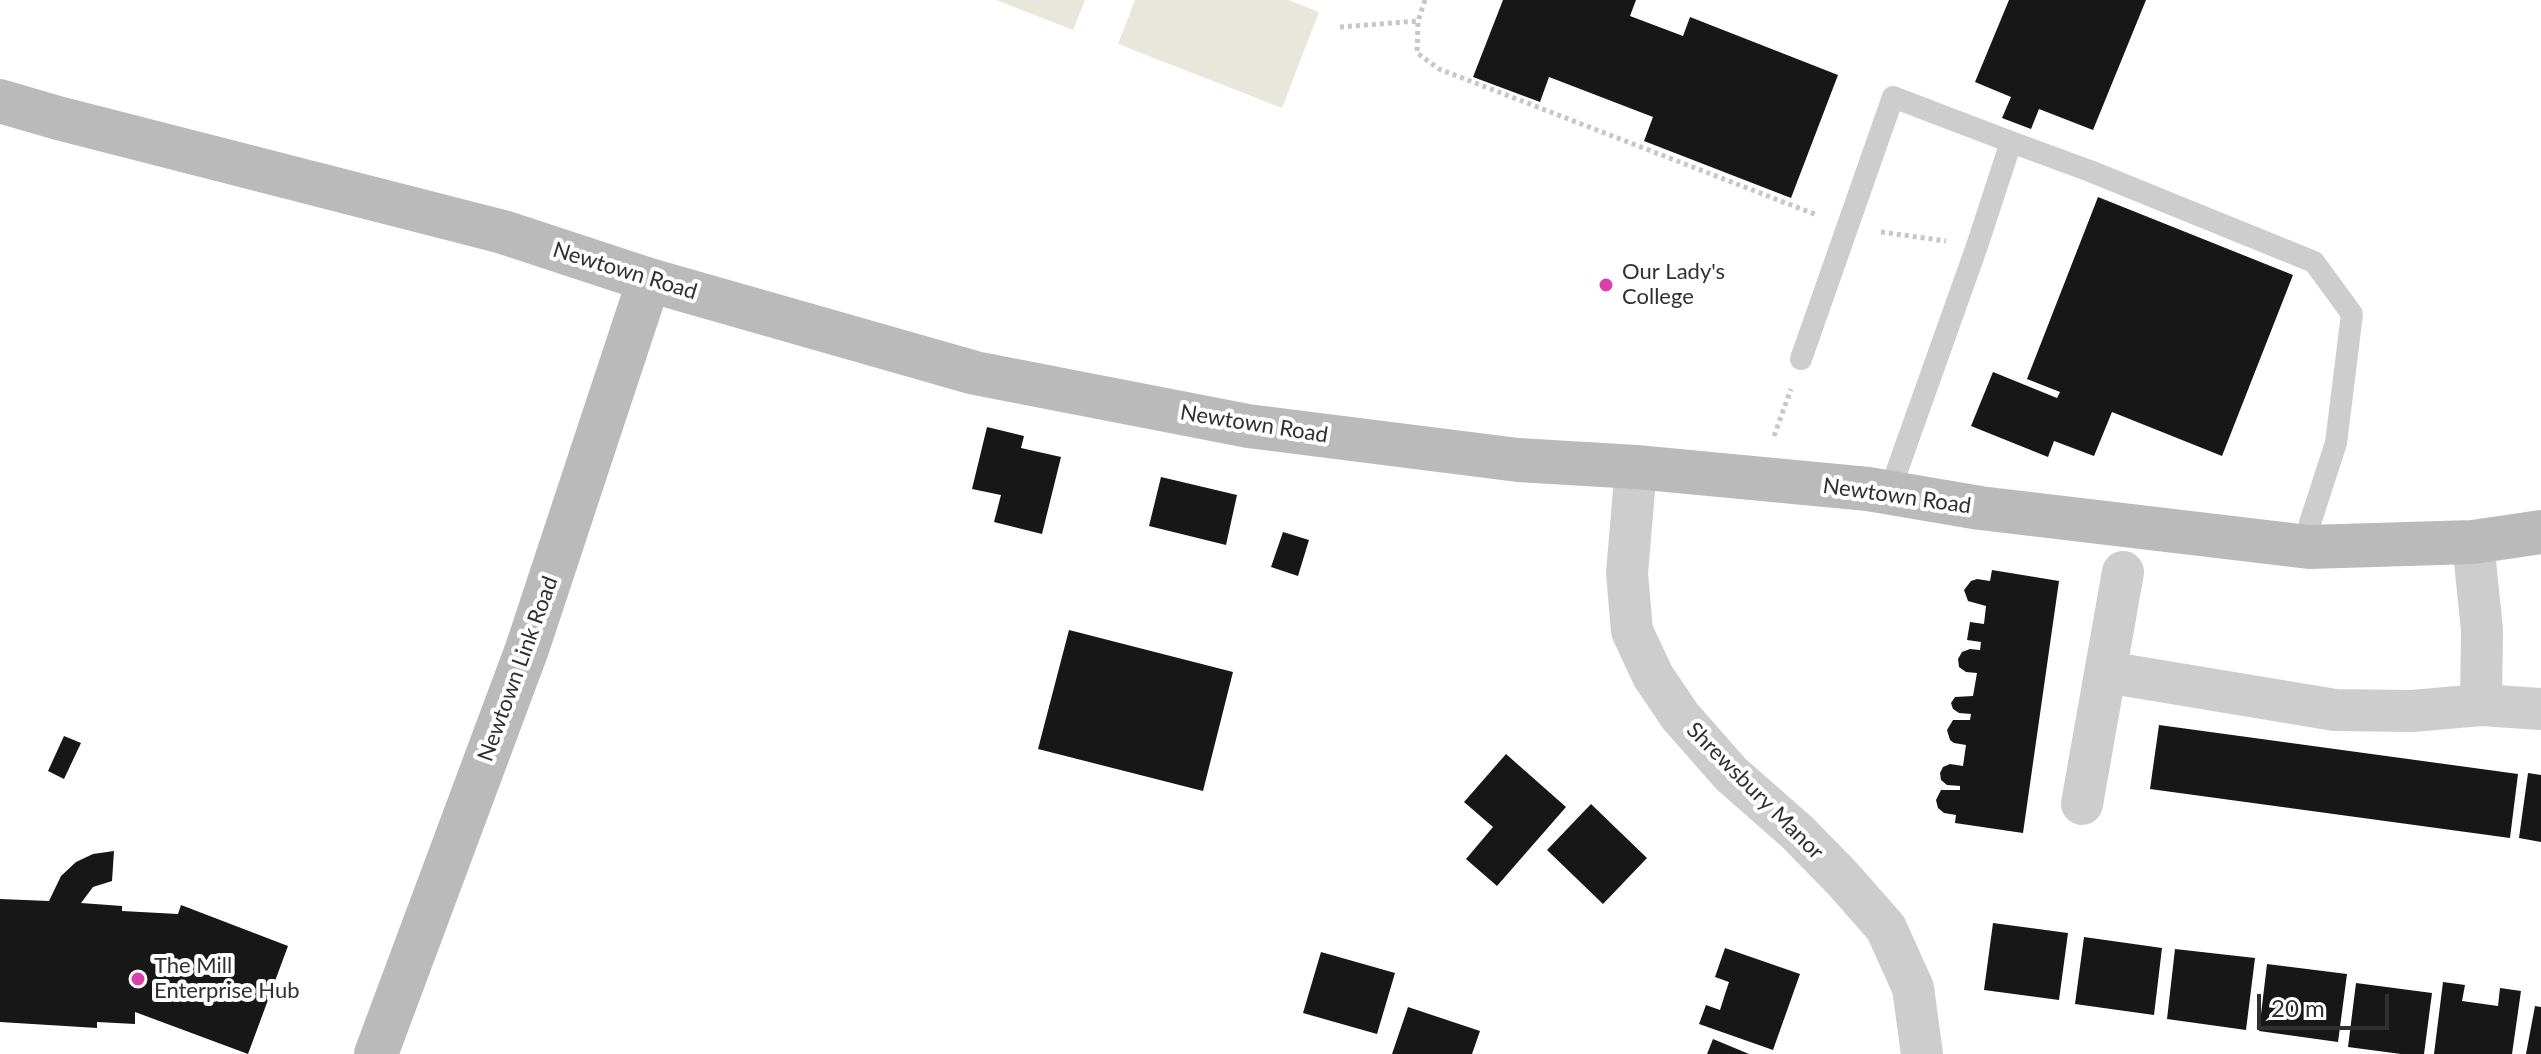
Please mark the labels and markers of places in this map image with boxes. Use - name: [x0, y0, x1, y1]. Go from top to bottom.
- place label: Our Lady's College: [1622, 259, 1725, 310]
- marker: Our Lady's College: [1597, 276, 1615, 294]
- place label: The Mill Enterprise Hub: [154, 953, 300, 1004]
- marker: The Mill Enterprise Hub: [129, 970, 147, 988]

